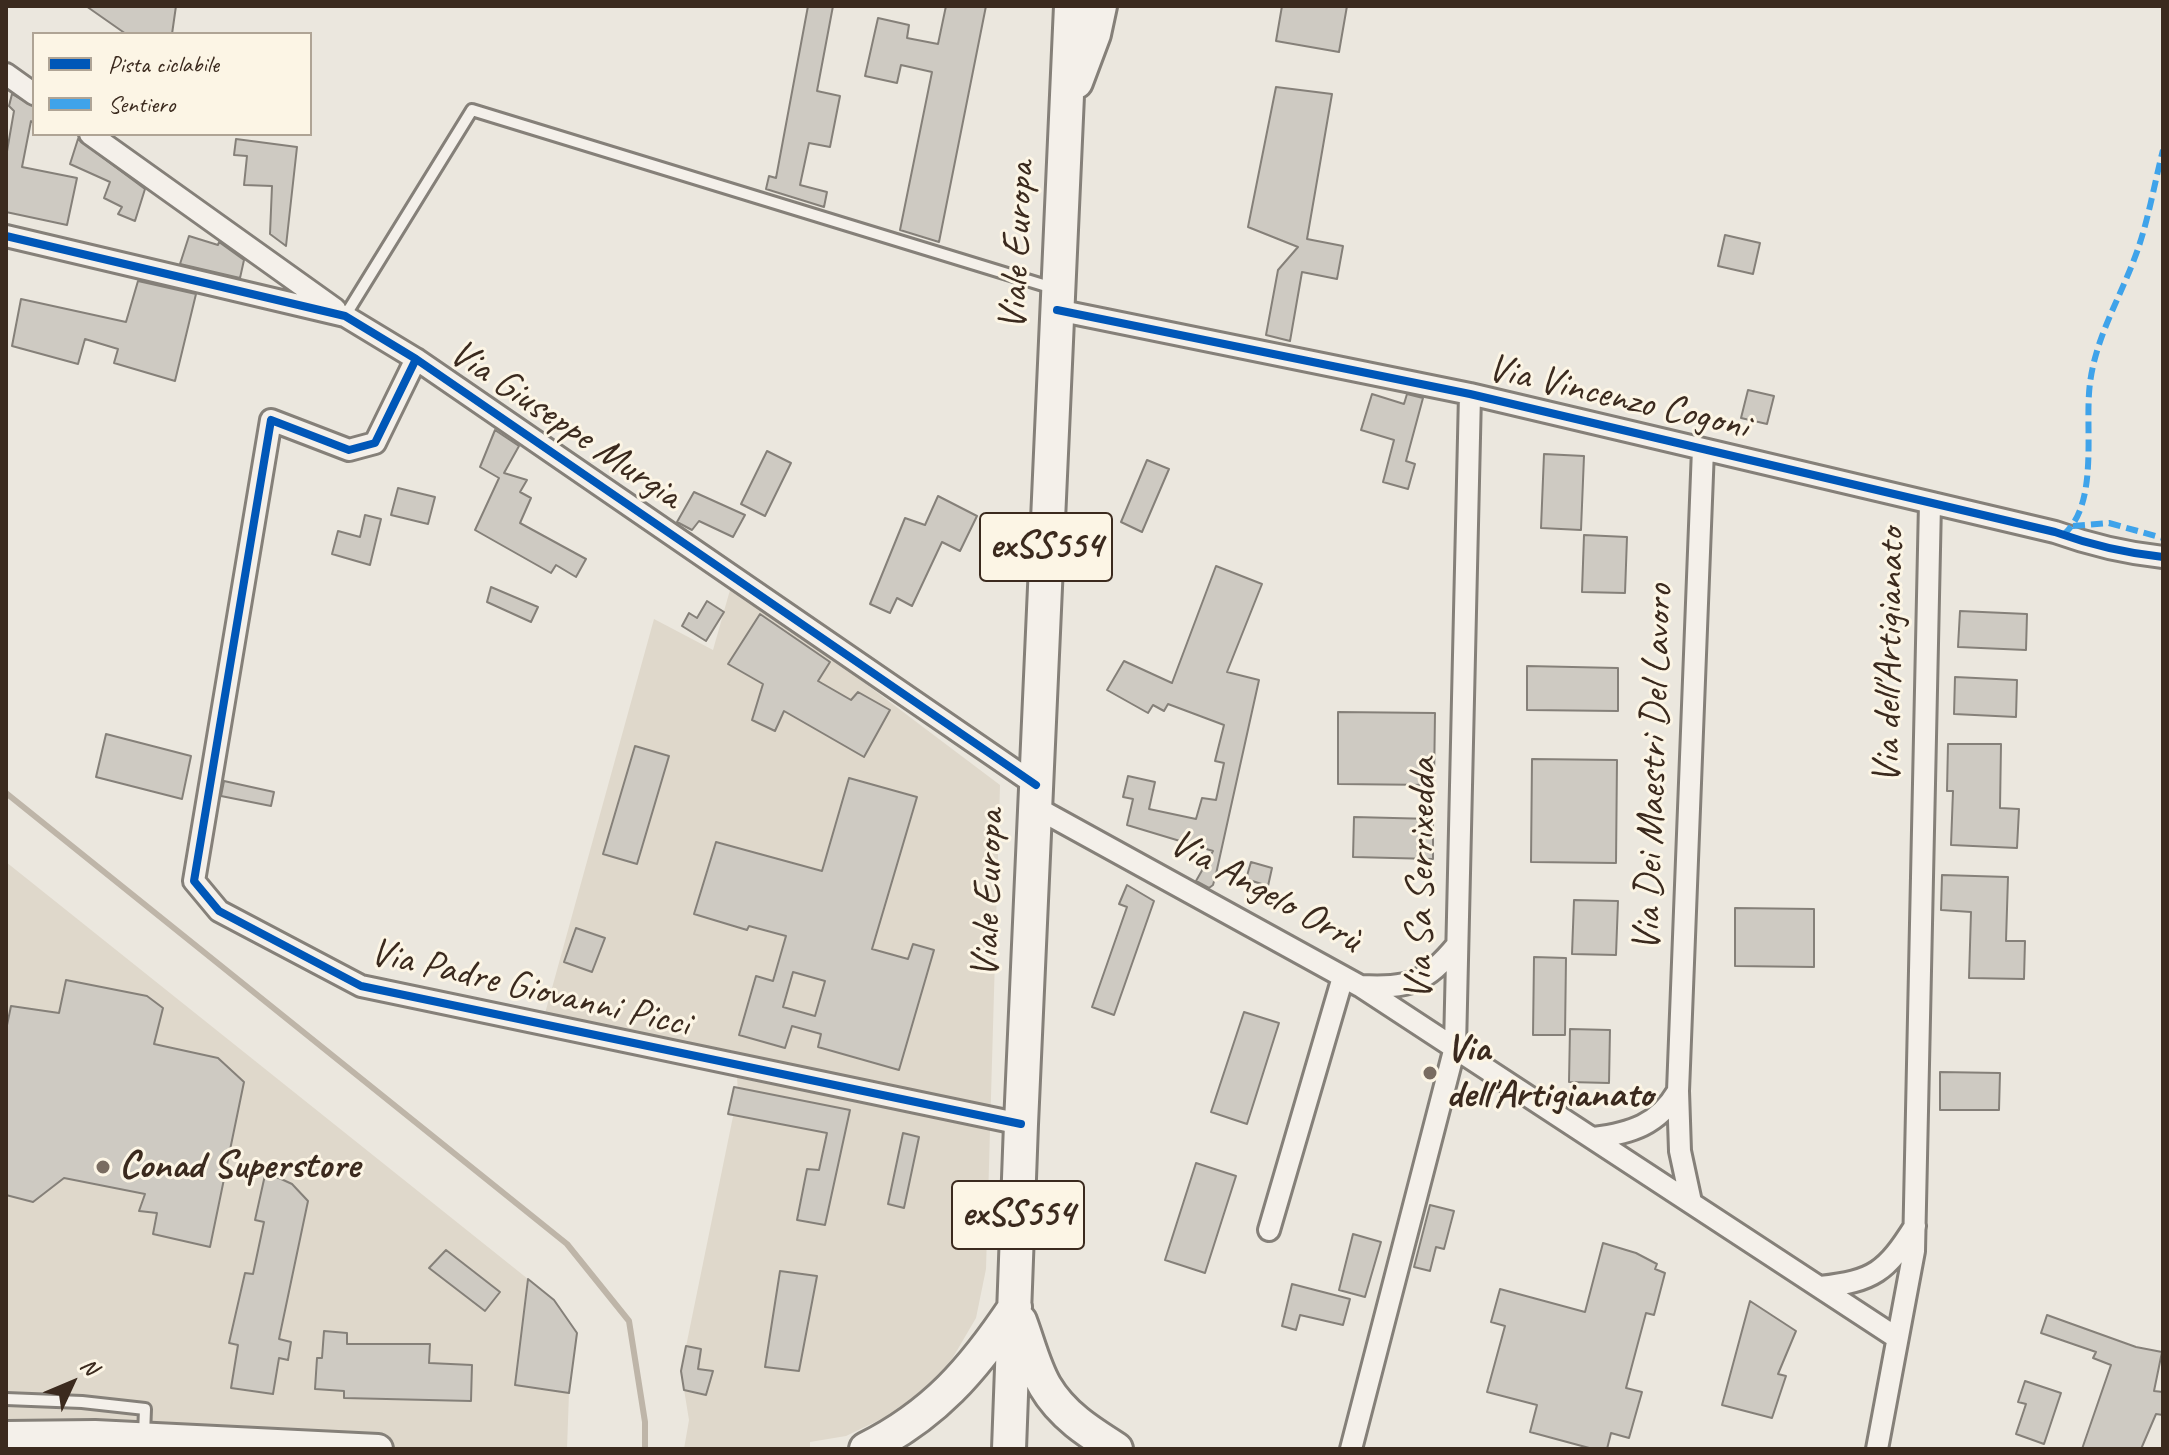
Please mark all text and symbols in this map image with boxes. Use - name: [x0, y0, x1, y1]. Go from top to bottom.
- legend: [32, 32, 312, 136]
- text: Pista ciclabile: [108, 49, 219, 79]
- text: Sentiero: [108, 89, 175, 119]
- street label: Viale Europa: [990, 161, 1046, 331]
- street label: Via Giuseppe Murgia: [440, 330, 690, 520]
- street label: Via Vincenzo Cogoni: [1483, 345, 1753, 451]
- road number: exSS554: [980, 513, 1112, 581]
- street label: Via dell'Artigianato: [1864, 528, 1916, 784]
- street label: Via Dei Maestri Del Lavoro: [1624, 584, 1684, 952]
- street label: Via Sa Serrixedda: [1396, 757, 1448, 1001]
- street label: Viale Europa: [962, 809, 1016, 979]
- street label: Via Angelo Orrù: [1161, 820, 1369, 964]
- street label: Via Padre Giovanni Picci: [366, 929, 694, 1049]
- place label: Via dell'Artigianato: [1446, 1026, 1653, 1120]
- marker: Via dell'Artigianato: [1421, 1064, 1439, 1082]
- place label: Conad Superstore: [119, 1143, 359, 1191]
- marker: Conad Superstore: [94, 1158, 112, 1176]
- road number: exSS554: [952, 1181, 1084, 1249]
- north arrow: [32, 1343, 112, 1423]
- text: N: [74, 1352, 104, 1381]

